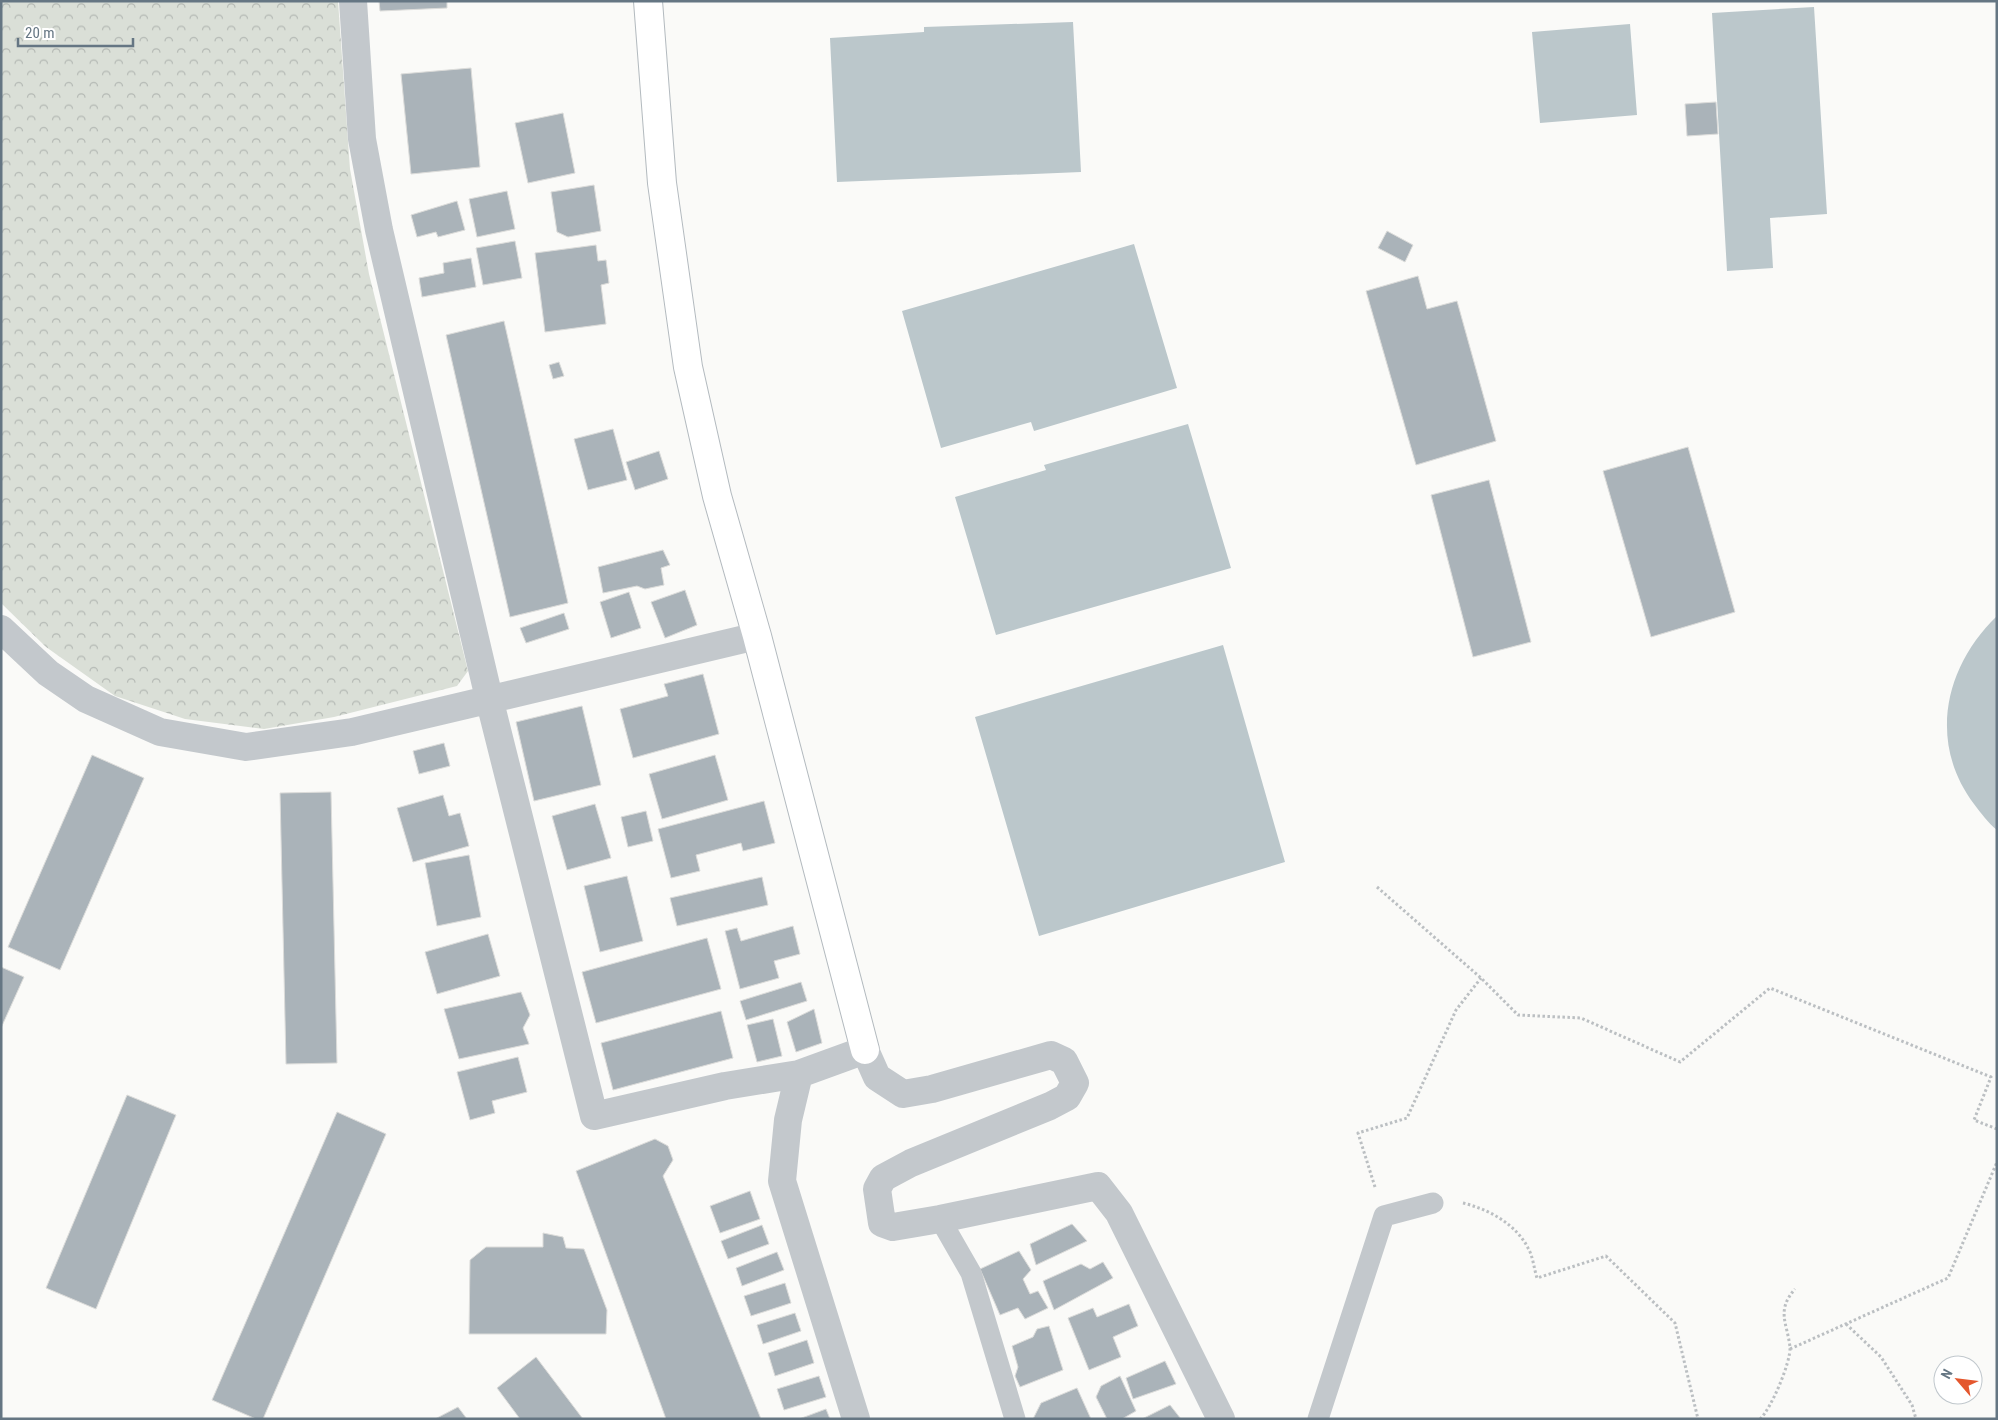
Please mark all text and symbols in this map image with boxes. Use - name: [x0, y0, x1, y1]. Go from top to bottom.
- scale bar: [18, 15, 132, 47]
- text: 20 m: [25, 24, 55, 42]
- north arrow: [1933, 1355, 1983, 1405]
- text: N: [1937, 1366, 1956, 1381]

